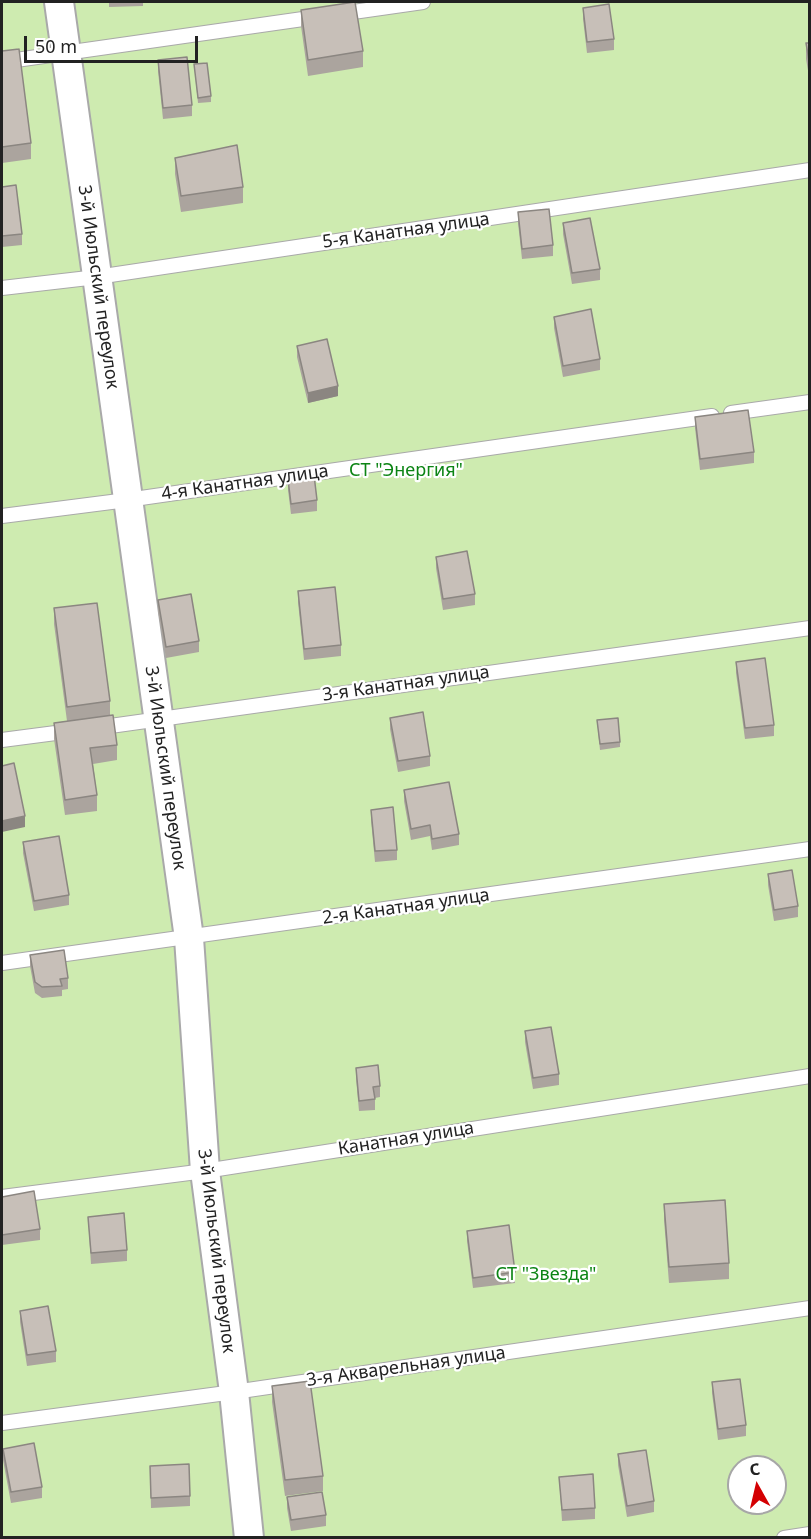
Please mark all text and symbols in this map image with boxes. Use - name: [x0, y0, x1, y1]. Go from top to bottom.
- scale bar: [27, 24, 201, 62]
- text: 50 m: [35, 34, 77, 58]
- street label: 3-й Июльский переулок: [73, 183, 123, 391]
- street label: 5-я Канатная улица: [321, 209, 491, 253]
- park label: СТ "Энергия": [349, 460, 463, 482]
- street label: 4-я Канатная улица: [160, 461, 330, 505]
- street label: 3-я Канатная улица: [321, 662, 491, 706]
- street label: 3-й Июльский переулок: [140, 664, 190, 872]
- street label: 2-я Канатная улица: [321, 885, 491, 929]
- street label: Канатная улица: [336, 1118, 476, 1160]
- street label: 3-й Июльский переулок: [193, 1147, 239, 1355]
- park label: СТ "Звезда": [496, 1264, 596, 1286]
- street label: 3-я Акварельная улица: [305, 1342, 507, 1392]
- north arrow: [727, 1455, 787, 1515]
- text: С: [748, 1458, 761, 1481]

